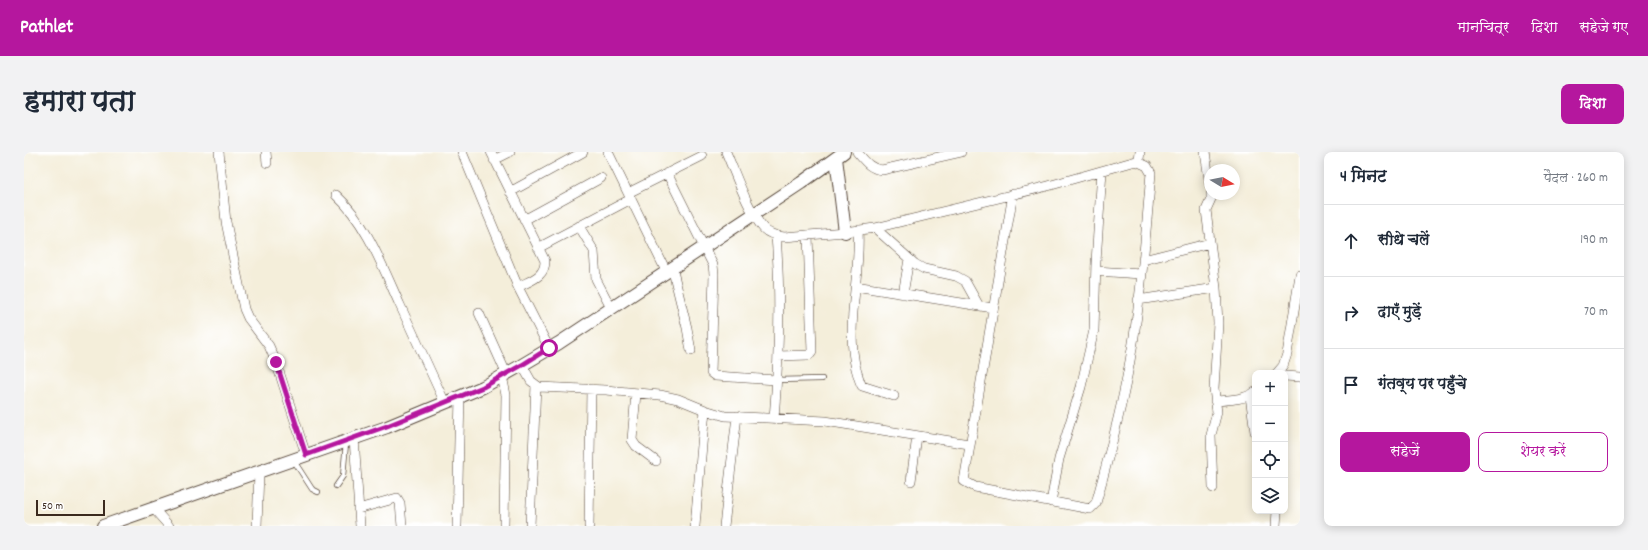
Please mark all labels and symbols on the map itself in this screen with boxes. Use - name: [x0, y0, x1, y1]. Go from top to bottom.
- north arrow: [1204, 164, 1240, 200]
- route start: [540, 339, 558, 357]
- route end: [267, 353, 285, 371]
- scale bar: [36, 498, 105, 517]

